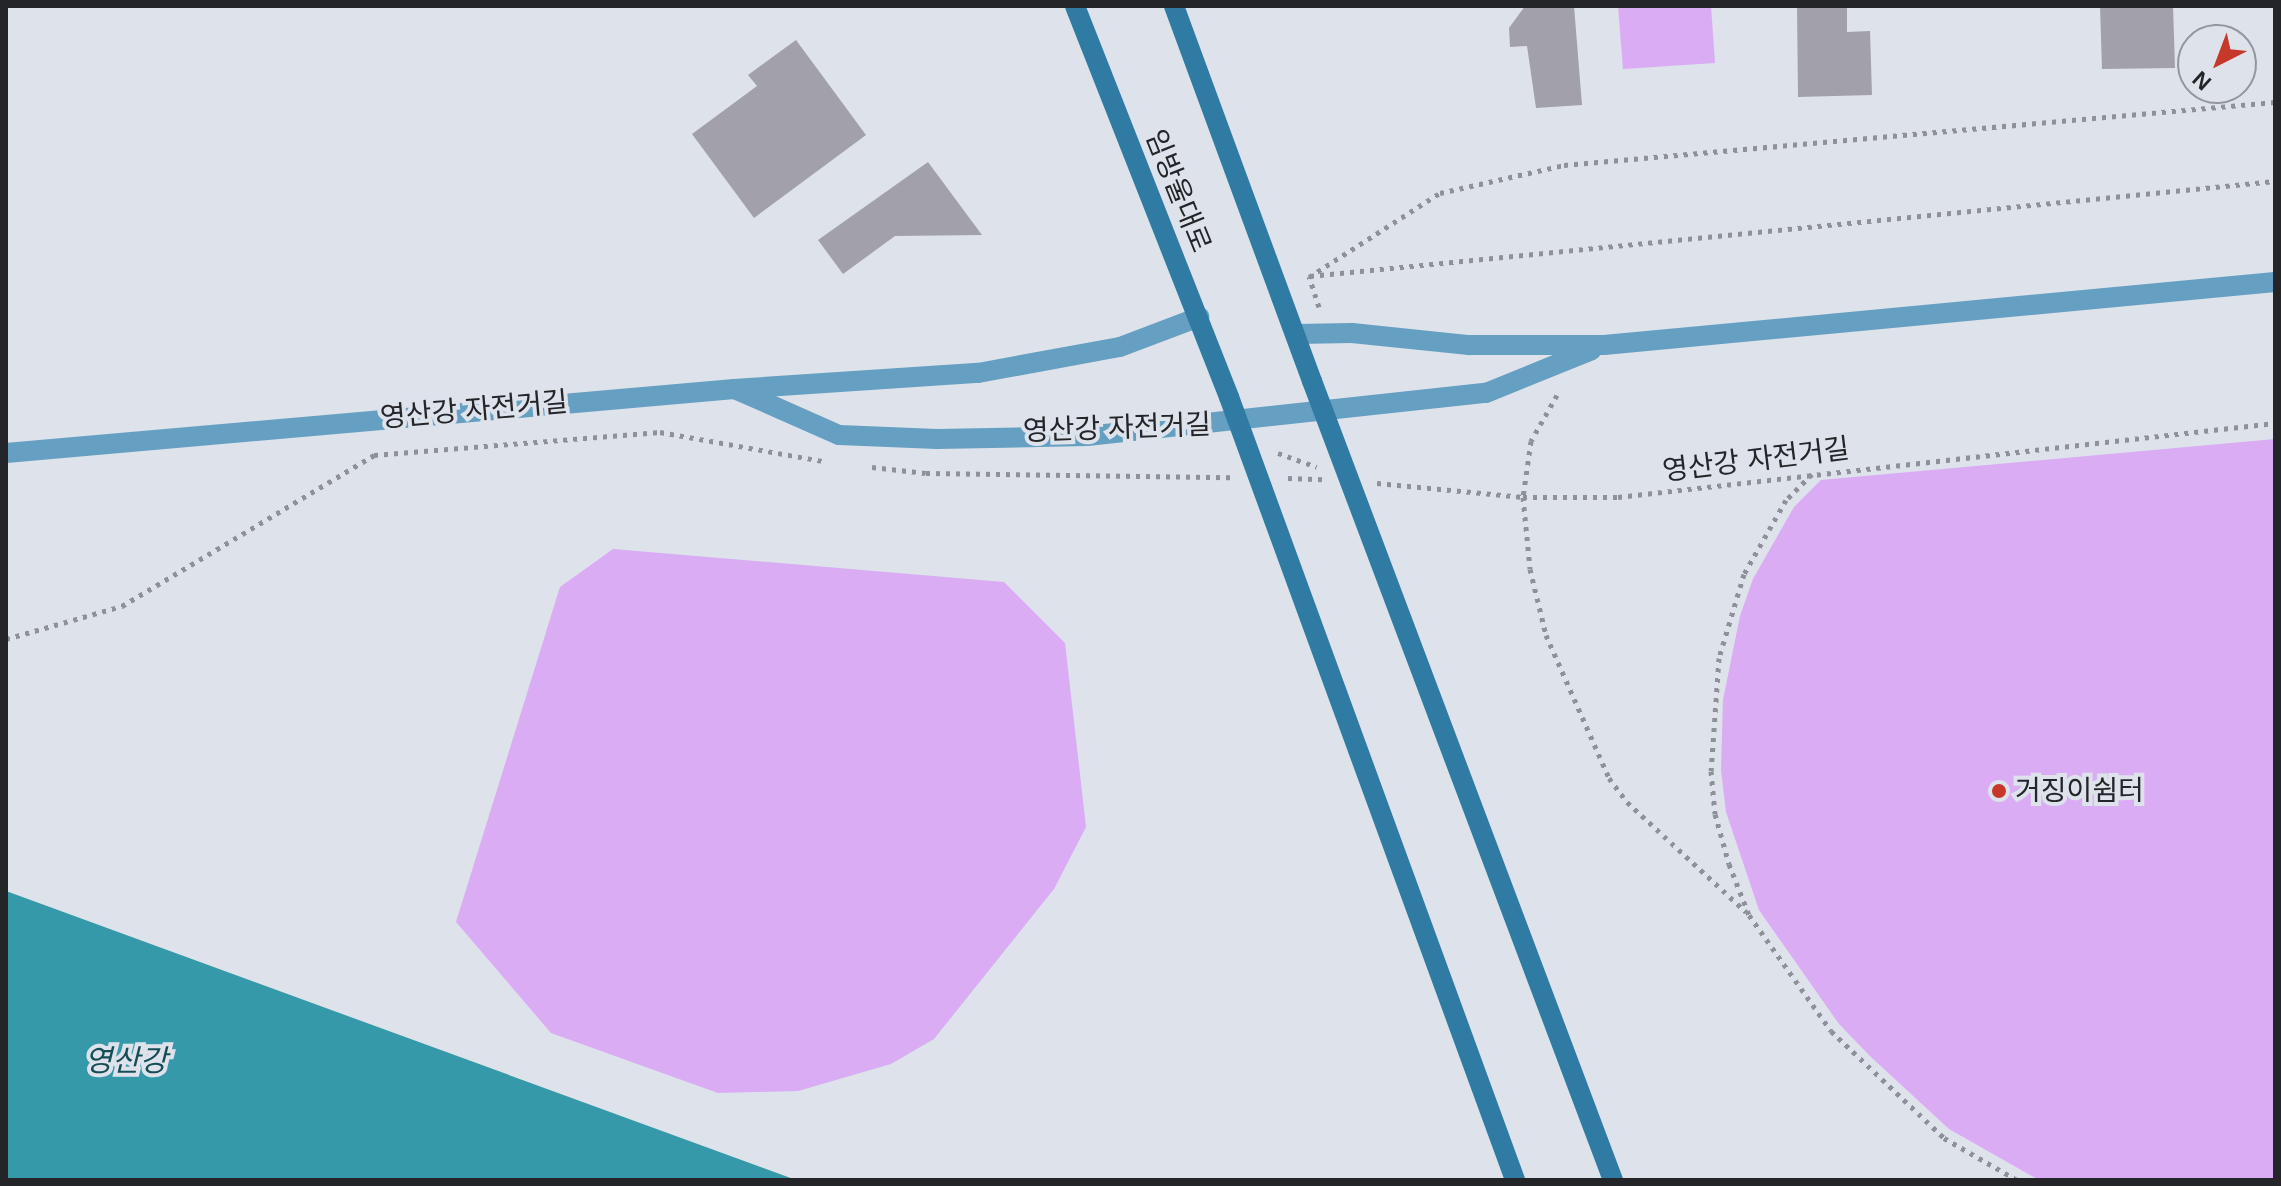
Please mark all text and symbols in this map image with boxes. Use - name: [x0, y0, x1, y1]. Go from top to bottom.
- north arrow: [2177, 24, 2257, 104]
- text: N: [2188, 66, 2216, 95]
- street label: 임방울대로: [1138, 125, 1218, 257]
- street label: 영산강 자전거길: [379, 385, 569, 435]
- street label: 영산강 자전거길: [1022, 408, 1212, 448]
- street label: 영산강 자전거길: [1661, 432, 1851, 488]
- place label: 거징이쉼터: [2015, 774, 2144, 808]
- marker: 거징이쉼터: [1990, 782, 2008, 800]
- water label: 영산강: [85, 1043, 167, 1079]

